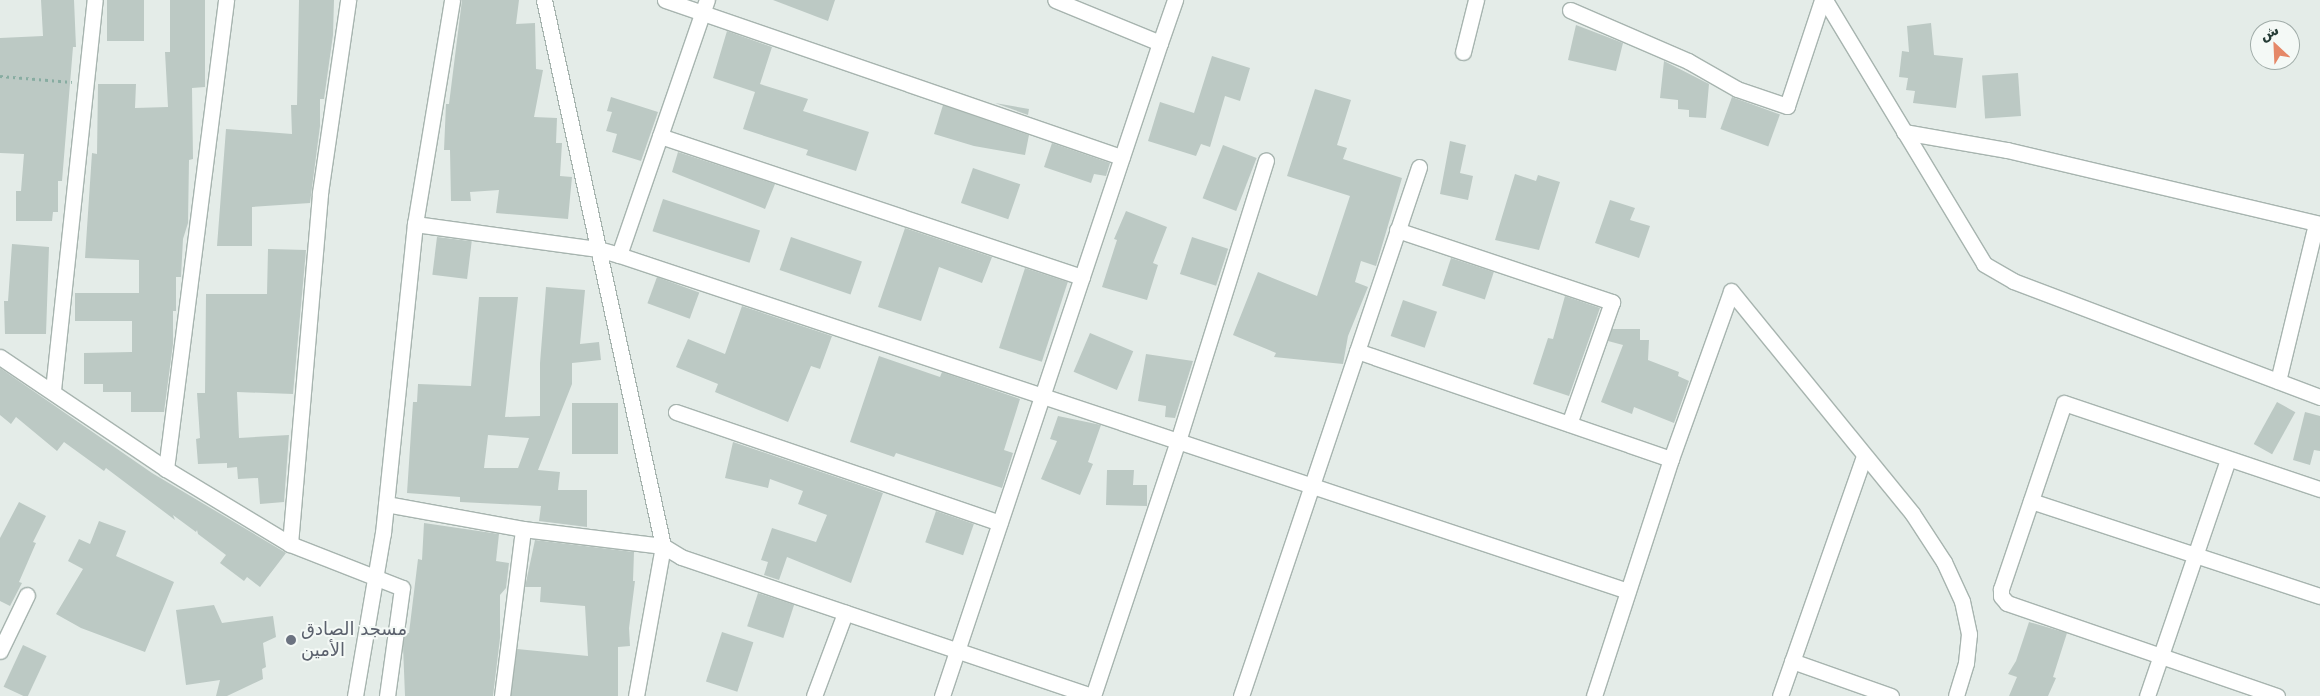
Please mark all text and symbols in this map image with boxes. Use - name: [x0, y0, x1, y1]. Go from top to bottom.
- north arrow: [2250, 20, 2300, 70]
- text: ش: [2257, 21, 2281, 44]
- place label: مسجد الصادق الأمين: [301, 619, 407, 662]
- marker: مسجد الصادق الأمين: [285, 634, 297, 646]

